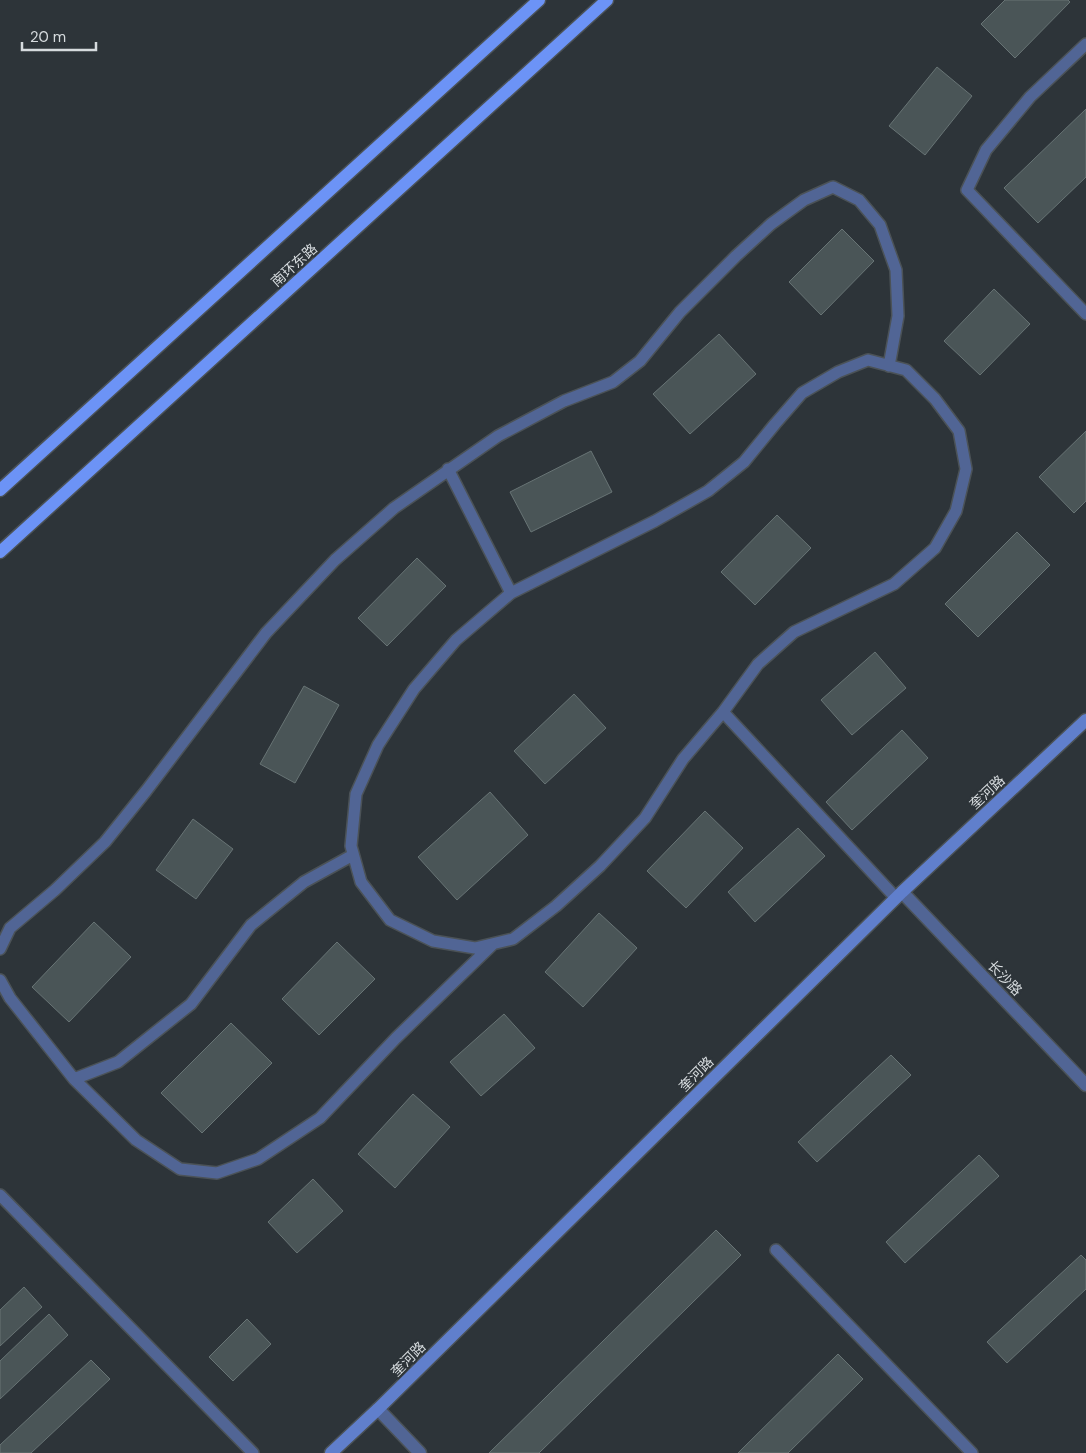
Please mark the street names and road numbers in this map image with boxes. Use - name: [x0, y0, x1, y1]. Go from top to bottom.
- street label: 南环东路: [267, 240, 321, 290]
- street label: 奎河路: [966, 771, 1008, 813]
- street label: 长沙路: [984, 957, 1026, 999]
- street label: 奎河路: [675, 1053, 717, 1095]
- street label: 奎河路: [387, 1338, 429, 1380]

